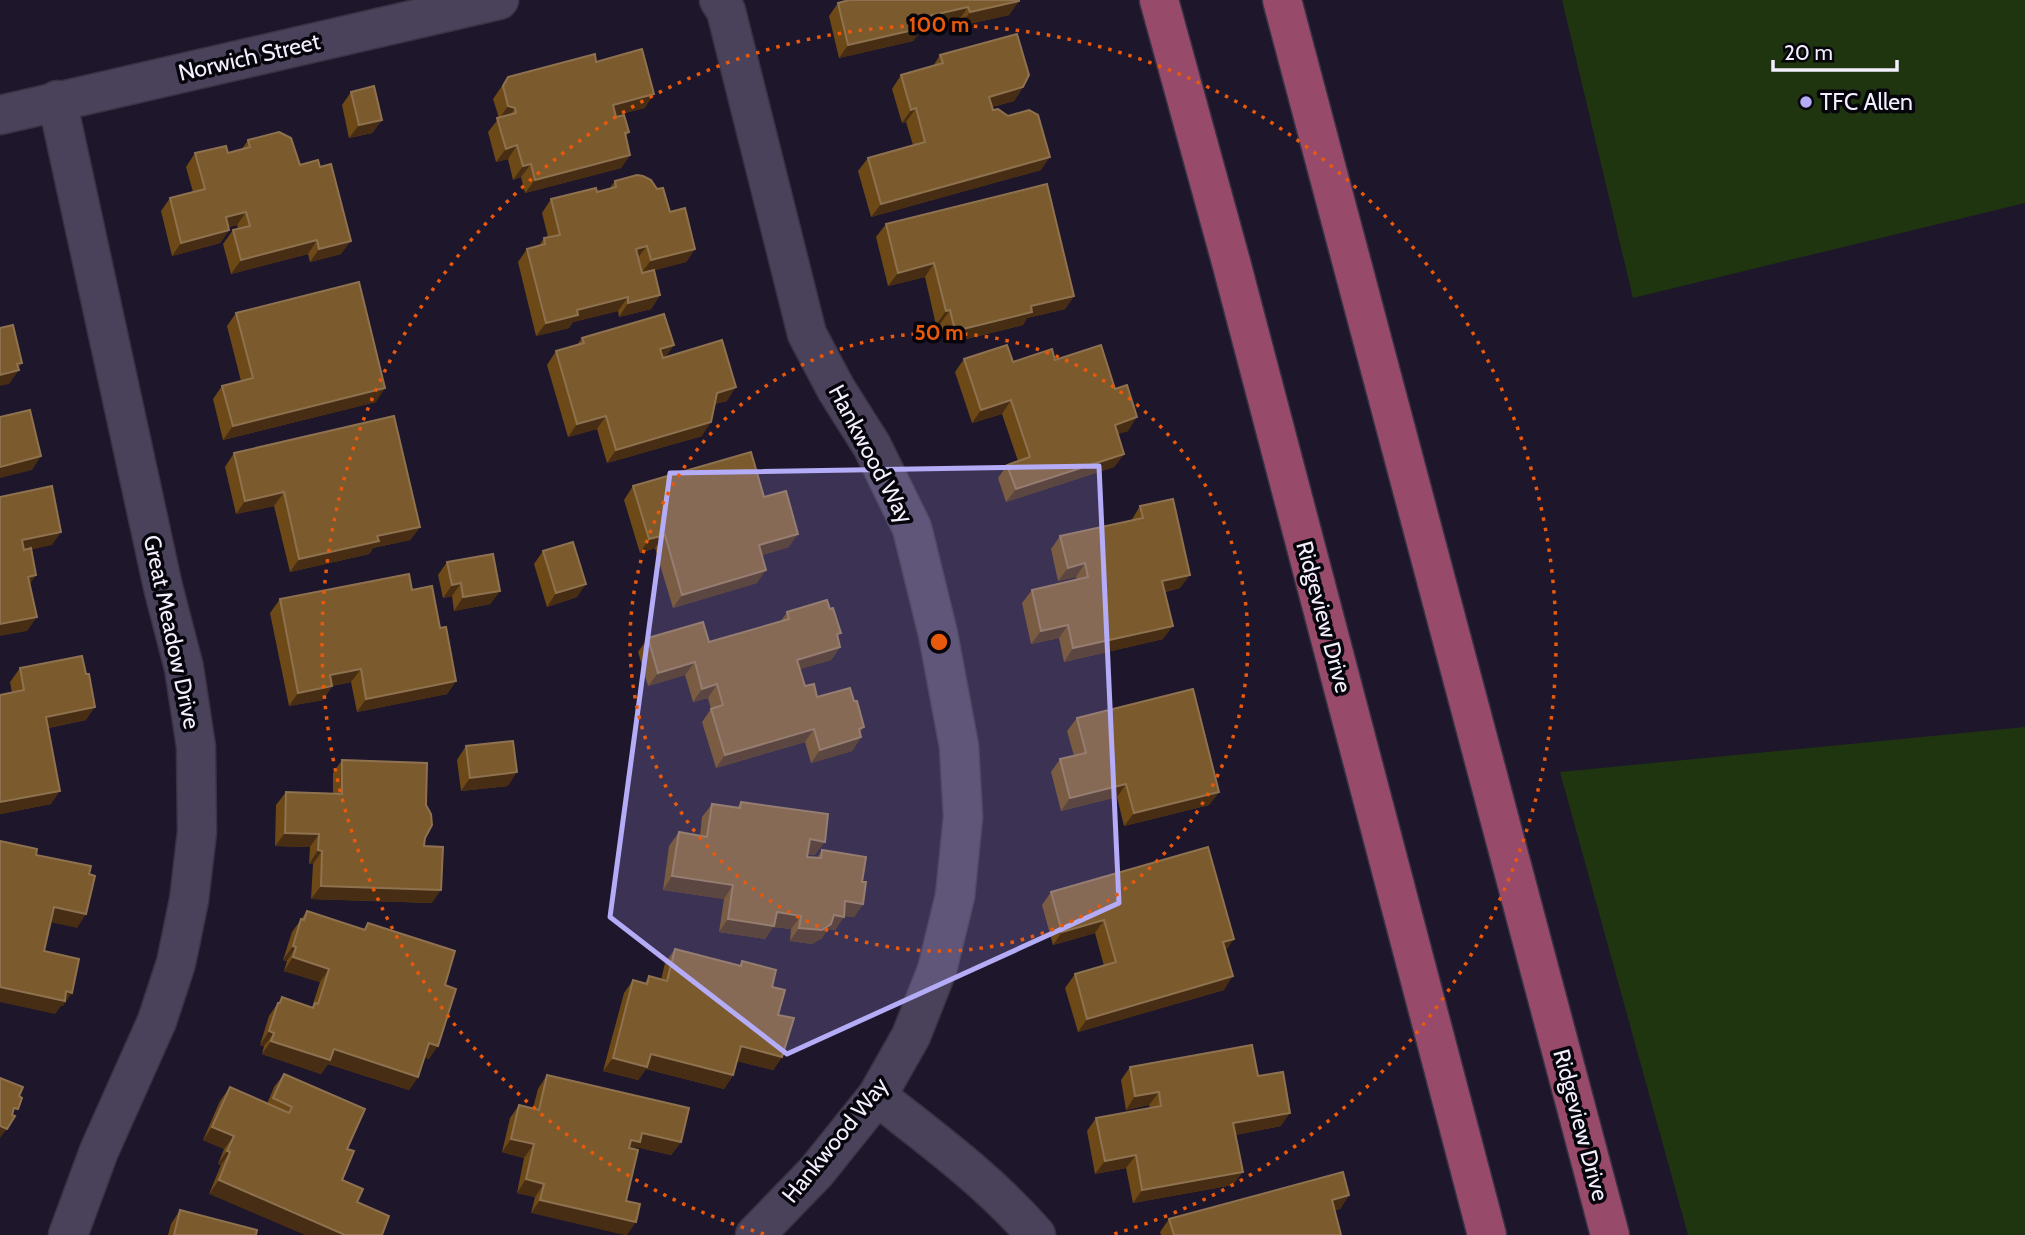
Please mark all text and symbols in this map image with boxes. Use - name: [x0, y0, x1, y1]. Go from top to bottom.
- text: 100 m: [909, 12, 969, 37]
- street label: Norwich Street: [175, 27, 323, 87]
- scale bar: [1773, 28, 1897, 72]
- text: 20 m: [1784, 40, 1833, 65]
- place label: TFC Allen: [1820, 88, 1913, 116]
- marker: TFC Allen: [1798, 94, 1814, 110]
- text: 50 m: [914, 320, 964, 345]
- street label: Hankwood Way: [823, 380, 919, 528]
- street label: Great Meadow Drive: [138, 532, 206, 732]
- street label: Ridgeview Drive: [1290, 538, 1358, 696]
- centre of rings: [927, 630, 951, 654]
- street label: Ridgeview Drive: [1547, 1046, 1615, 1204]
- street label: Hankwood Way: [776, 1071, 894, 1208]

